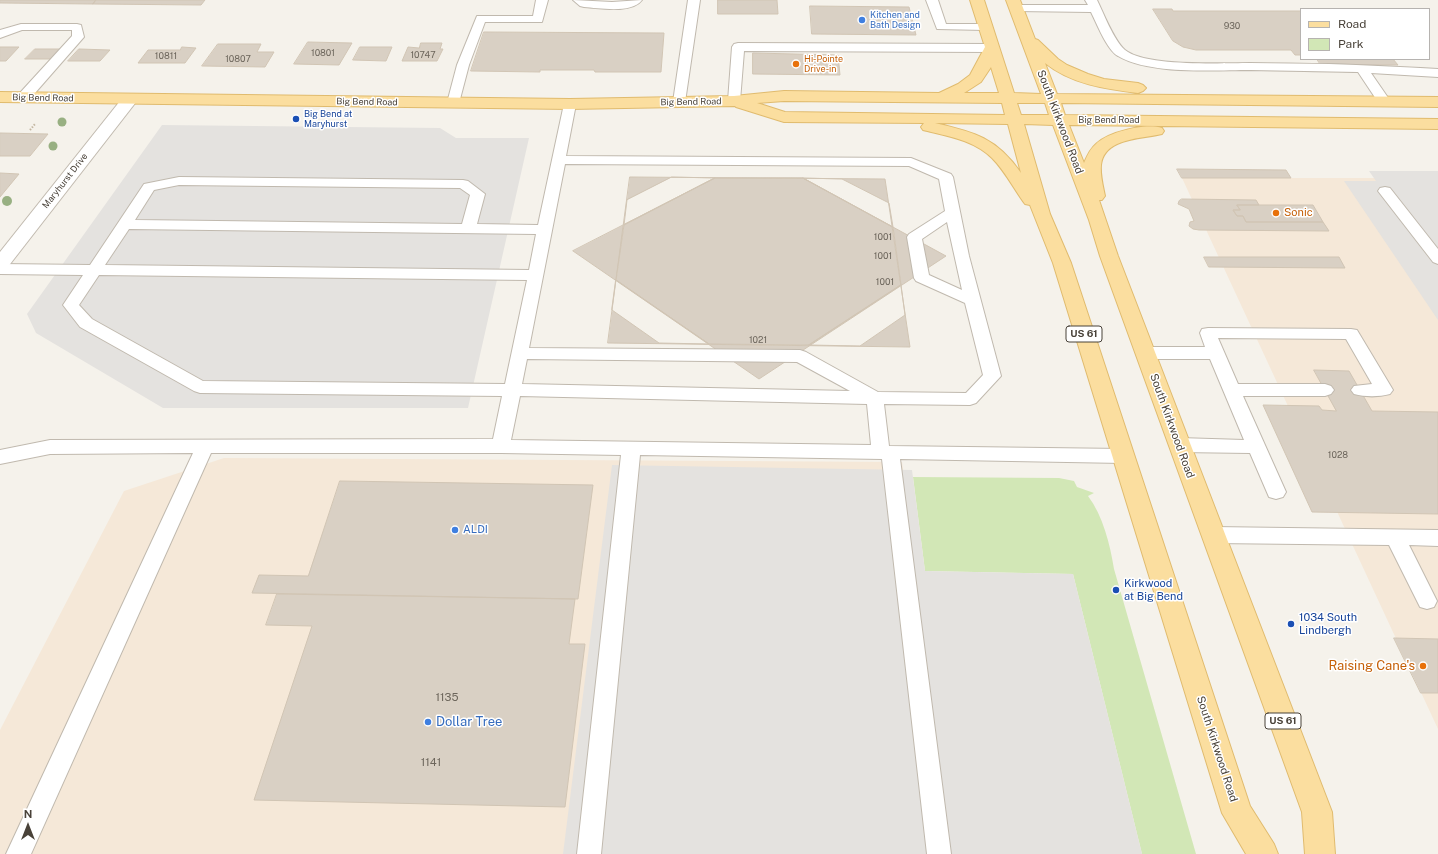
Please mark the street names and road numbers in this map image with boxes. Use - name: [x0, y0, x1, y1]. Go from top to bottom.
- street label: South Kirkwood Road: [1034, 68, 1086, 176]
- street label: Big Bend Road: [12, 92, 74, 104]
- street label: Big Bend Road: [336, 96, 398, 108]
- street label: Big Bend Road: [660, 96, 722, 108]
- street label: Big Bend Road: [1078, 115, 1140, 125]
- street label: Maryhurst Drive: [40, 151, 90, 211]
- road number: US 61: [1066, 326, 1102, 342]
- street label: South Kirkwood Road: [1147, 372, 1197, 480]
- street label: South Kirkwood Road: [1194, 694, 1240, 804]
- road number: US 61: [1265, 713, 1301, 729]

